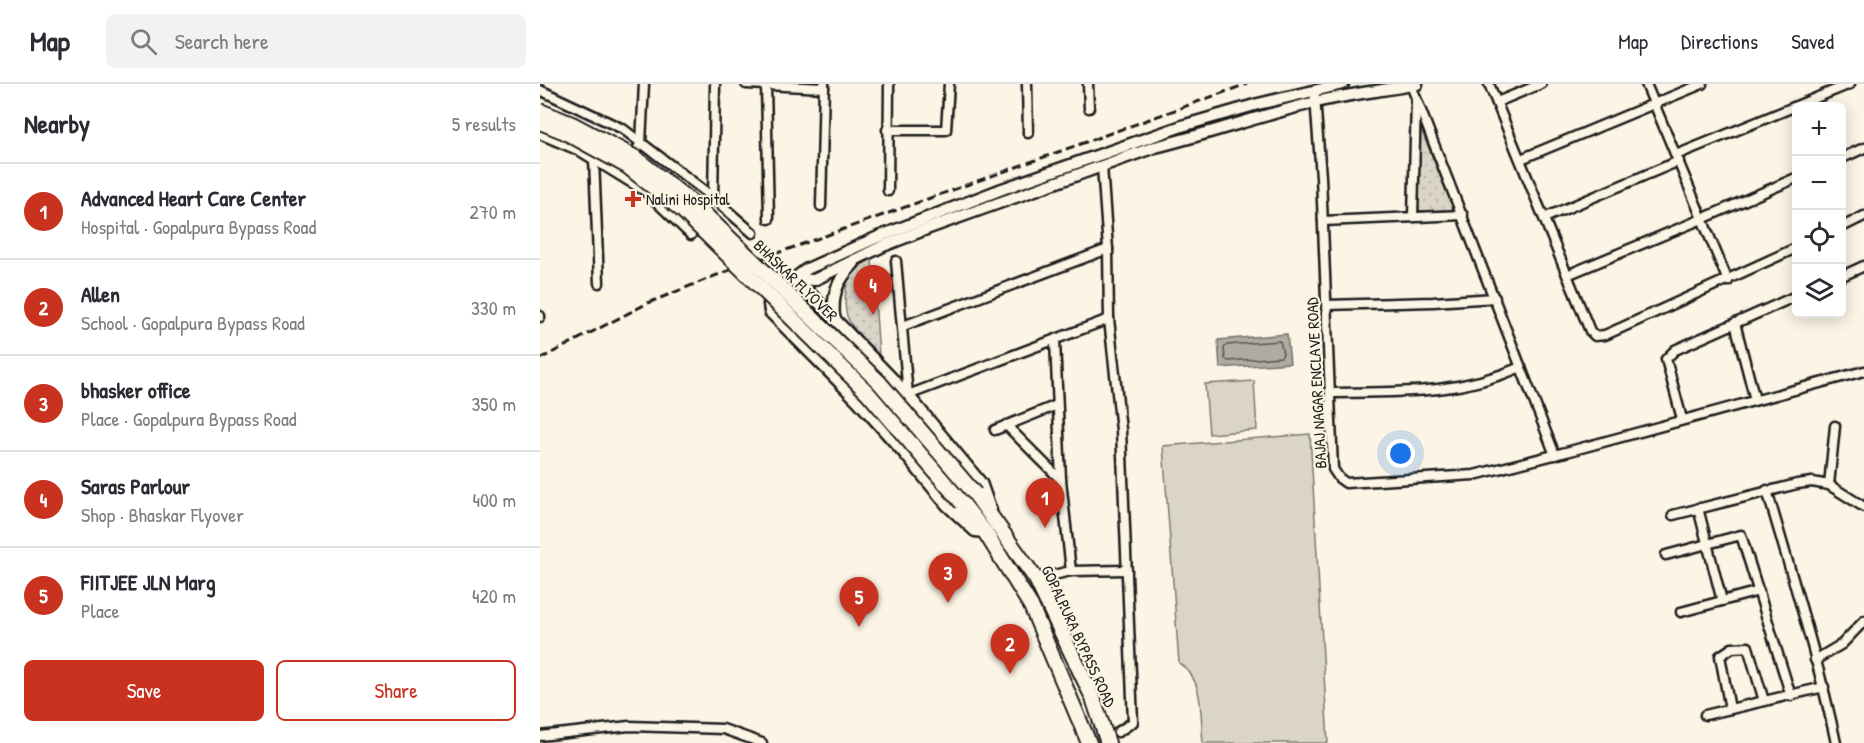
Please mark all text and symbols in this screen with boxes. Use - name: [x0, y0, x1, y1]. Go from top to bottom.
- search box: [106, 14, 526, 68]
- text: Map: [30, 22, 70, 60]
- icon: search: [127, 25, 160, 58]
- text: Search here: [175, 26, 269, 56]
- text: Map: [1618, 27, 1648, 56]
- text: Directions: [1681, 27, 1758, 56]
- text: Saved: [1791, 27, 1834, 56]
- map controls: [1792, 102, 1846, 318]
- button: +: [1792, 102, 1846, 156]
- text: Nearby: [24, 106, 90, 141]
- text: 5 results: [452, 110, 516, 137]
- button: −: [1792, 156, 1846, 210]
- text: Advanced Heart Care Center: [81, 183, 306, 213]
- place label: Nalini Hospital: [646, 188, 730, 210]
- marker: Nalini Hospital: [624, 190, 642, 208]
- text: 1: [40, 198, 47, 225]
- text: 270 m: [470, 198, 516, 225]
- button: locate: [1792, 210, 1846, 264]
- text: Hospital · Gopalpura Bypass Road: [81, 213, 316, 240]
- street label: BHASKAR FLYOVER: [749, 234, 843, 326]
- button: layers: [1792, 264, 1846, 318]
- pin: 4: [854, 266, 892, 315]
- text: Allen: [81, 279, 120, 309]
- text: 2: [39, 294, 48, 321]
- text: 330 m: [471, 294, 516, 321]
- street label: BAJAJ NAGAR ENCLAVE ROAD: [1301, 296, 1331, 469]
- text: School · Gopalpura Bypass Road: [81, 309, 305, 336]
- text: bhasker office: [81, 375, 190, 405]
- text: 3: [39, 390, 48, 417]
- text: 350 m: [471, 390, 516, 417]
- text: Place · Gopalpura Bypass Road: [81, 405, 297, 432]
- your location: [1386, 439, 1415, 468]
- text: Saras Parlour: [81, 471, 190, 501]
- pin: 1: [1026, 478, 1064, 528]
- text: 4: [40, 486, 47, 513]
- text: 400 m: [472, 486, 516, 513]
- text: Shop · Bhaskar Flyover: [81, 501, 244, 528]
- pin: 3: [928, 554, 968, 603]
- street label: GOPALPURA BYPASS ROAD: [1037, 562, 1122, 711]
- text: FIITJEE JLN Marg: [81, 567, 216, 597]
- pin: 5: [840, 578, 878, 627]
- text: 5: [39, 582, 48, 609]
- text: 420 m: [472, 582, 516, 609]
- text: Place: [81, 597, 120, 624]
- pin: 2: [990, 624, 1030, 674]
- button: Save: [24, 660, 264, 721]
- button: Share: [276, 660, 516, 721]

